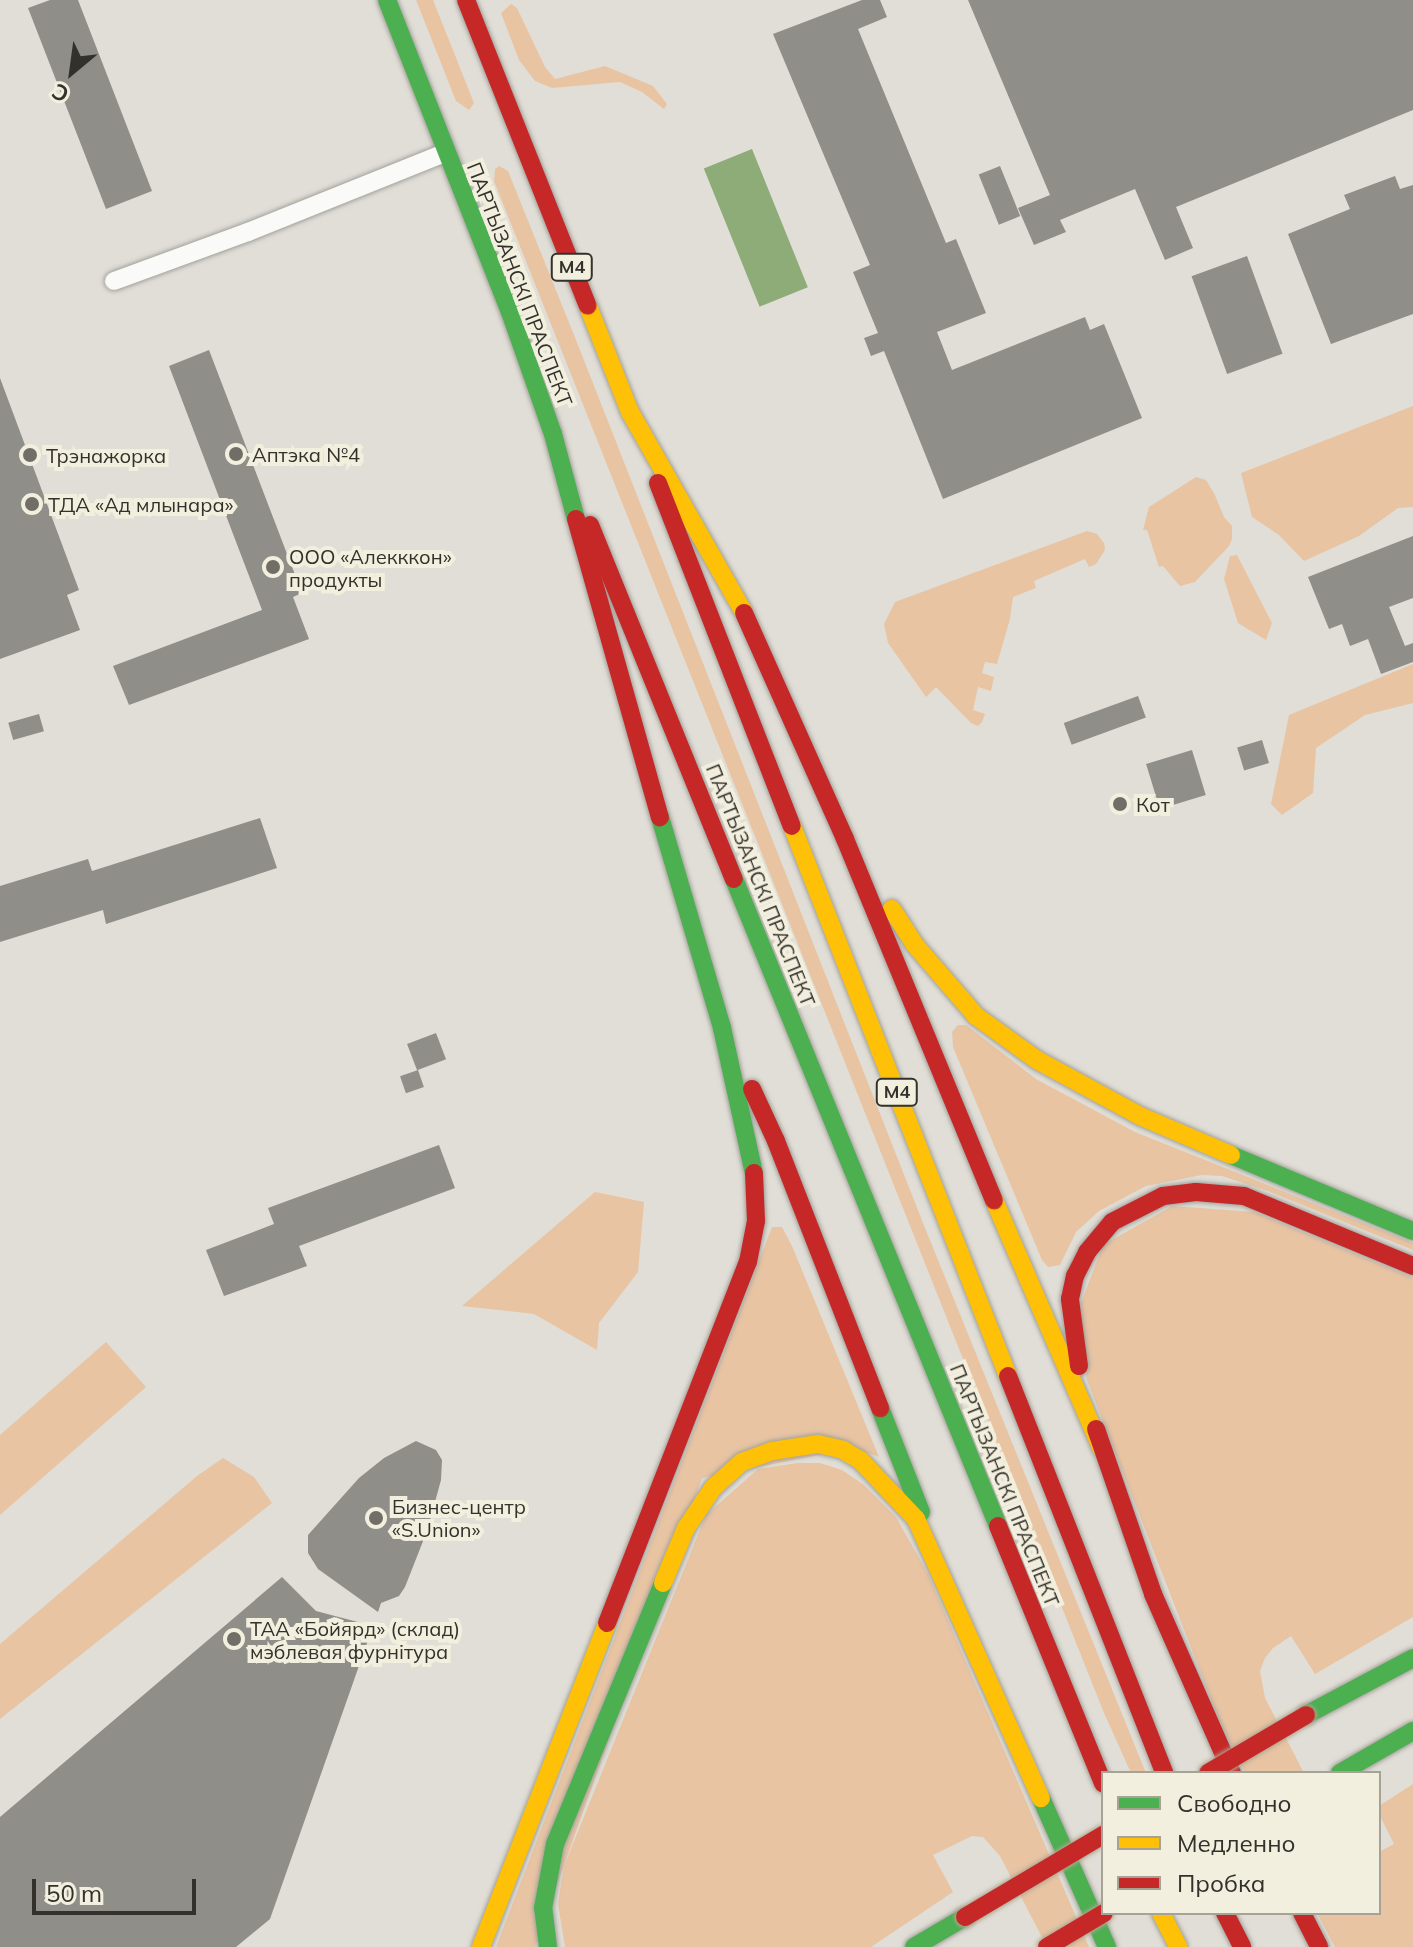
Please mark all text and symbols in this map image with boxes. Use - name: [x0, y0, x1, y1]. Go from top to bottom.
- north arrow: [32, 32, 112, 112]
- text: С: [47, 77, 74, 109]
- street label: ПАРТЫЗАНСКІ ПРАСПЕКТ: [462, 159, 578, 409]
- road number: М4: [550, 253, 594, 281]
- place label: Аптэка №4: [252, 442, 360, 466]
- place label: Трэнажорка: [46, 443, 166, 467]
- marker: Аптэка №4: [227, 445, 245, 463]
- marker: Трэнажорка: [21, 446, 39, 464]
- place label: ТДА «Ад млынара»: [48, 492, 234, 516]
- marker: ТДА «Ад млынара»: [23, 495, 41, 513]
- place label: ООО «Алекккон» продукты: [289, 544, 452, 591]
- marker: ООО «Алекккон» продукты: [264, 558, 282, 576]
- street label: ПАРТЫЗАНСКІ ПРАСПЕКТ: [701, 760, 821, 1010]
- place label: Кот: [1136, 792, 1170, 816]
- marker: Кот: [1111, 795, 1129, 813]
- road number: М4: [875, 1078, 919, 1106]
- street label: ПАРТЫЗАНСКІ ПРАСПЕКТ: [945, 1360, 1065, 1610]
- place label: Бизнес-центр «S.Union»: [392, 1494, 526, 1541]
- marker: Бизнес-центр «S.Union»: [367, 1509, 385, 1527]
- place label: ТАА «Бойярд» (склад) мэблевая фурнітура: [250, 1616, 460, 1663]
- marker: ТАА «Бойярд» (склад) мэблевая фурнітура: [225, 1630, 243, 1648]
- legend: [1101, 1771, 1381, 1915]
- text: Свободно: [1177, 1788, 1292, 1818]
- text: Медленно: [1177, 1828, 1296, 1858]
- scale bar: [36, 1863, 200, 1913]
- text: Пробка: [1177, 1868, 1265, 1898]
- text: 50 m: [46, 1878, 102, 1908]

